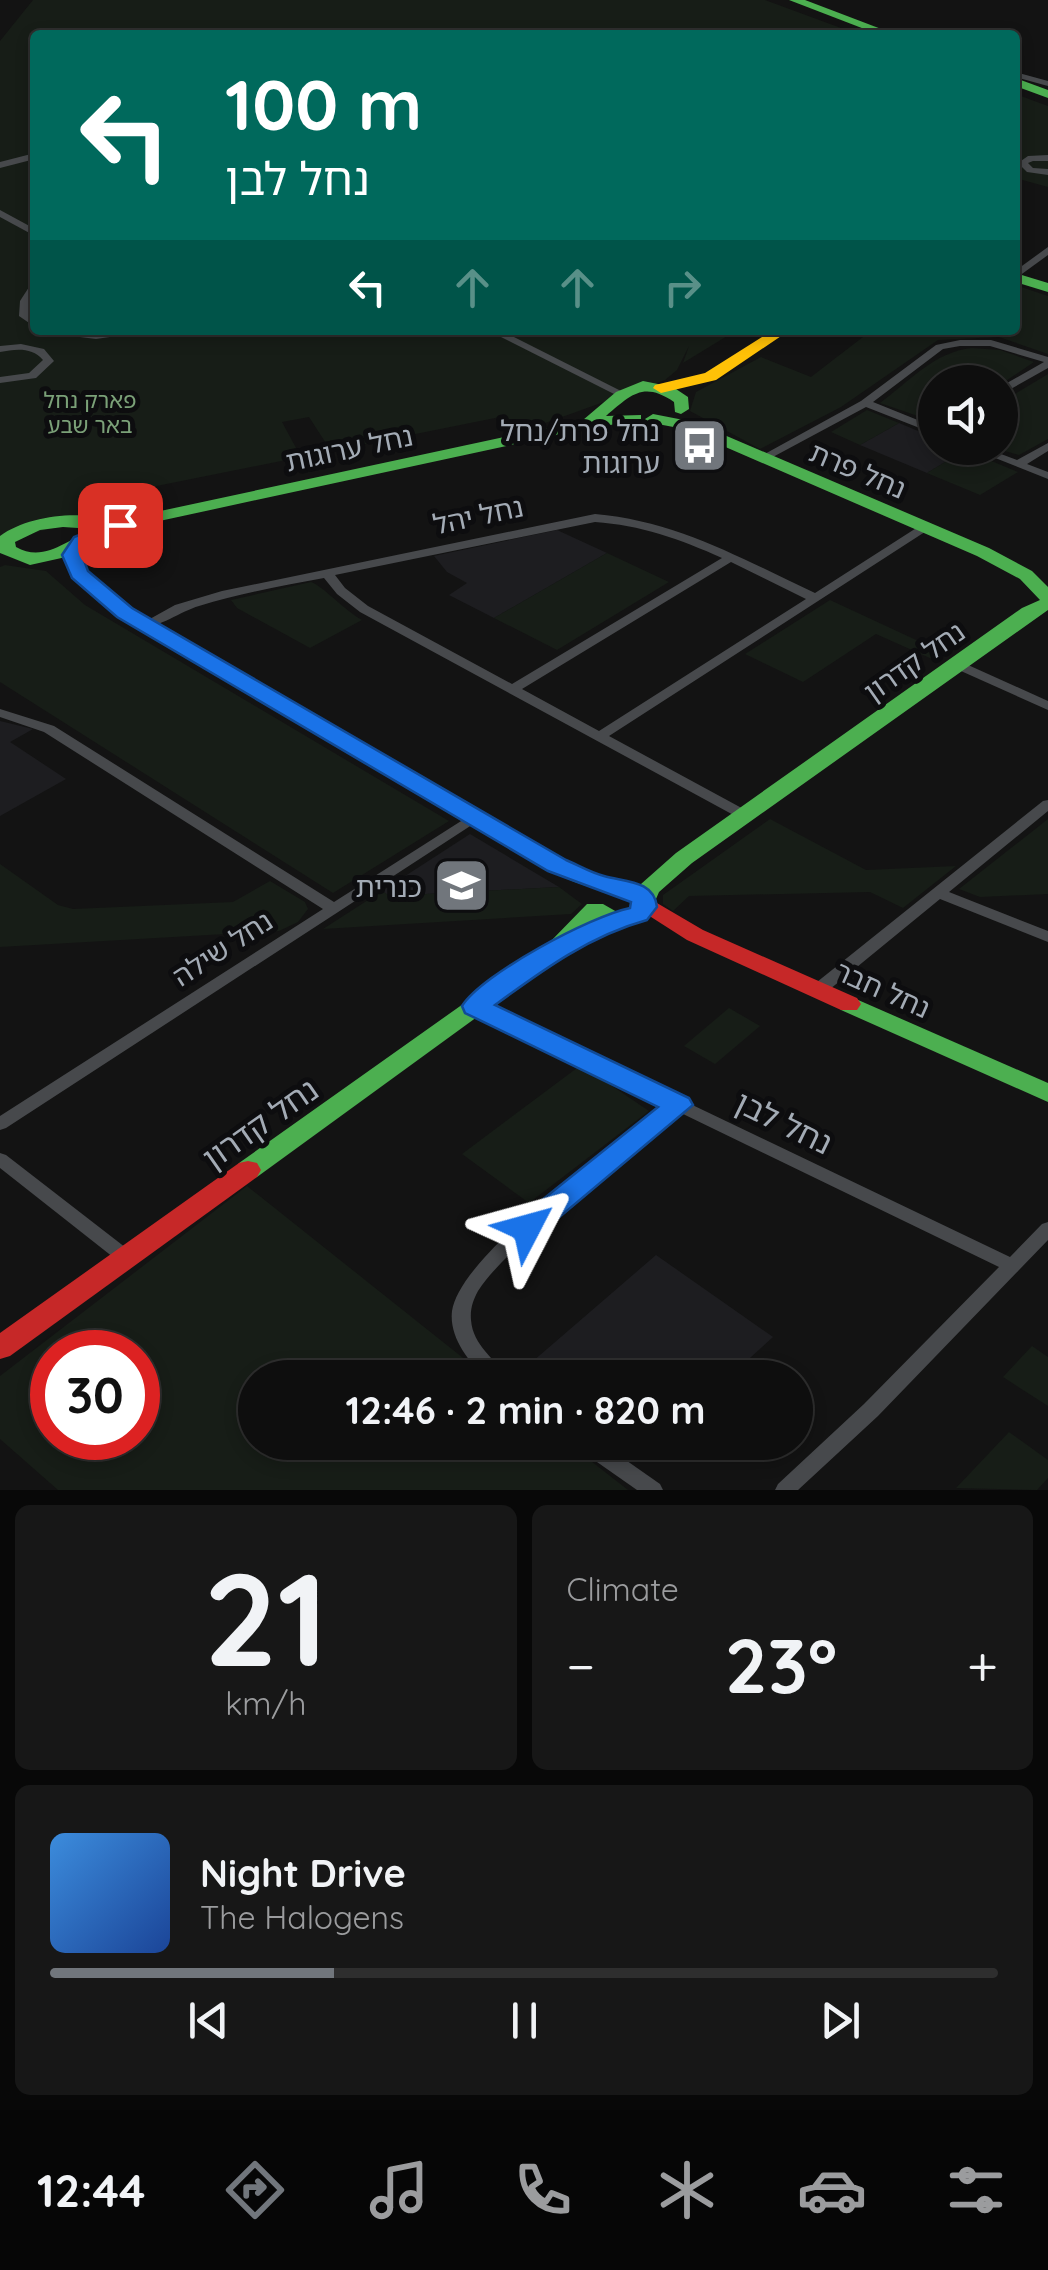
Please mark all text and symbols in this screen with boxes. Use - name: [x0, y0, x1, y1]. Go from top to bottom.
- text: 100 m: [225, 60, 422, 148]
- icon: left: [60, 70, 190, 200]
- text: נחל לבן: [225, 150, 370, 206]
- icon: left: [340, 260, 395, 315]
- icon: ahead: [445, 260, 500, 315]
- icon: ahead: [550, 260, 605, 315]
- icon: right: [655, 260, 710, 315]
- map controls: [918, 365, 1018, 465]
- button: sound: [918, 365, 1018, 465]
- park label: פארק נחל באר שבע: [44, 386, 136, 439]
- place label: נחל פרת/נחל ערוגות: [500, 413, 660, 480]
- bus stop icon: נחל פרת/נחל ערוגות: [669, 416, 729, 476]
- street label: נחל ערוגות: [282, 417, 416, 479]
- street label: נחל פרת: [804, 434, 912, 506]
- pin: [78, 483, 163, 568]
- street label: נחל יהל: [430, 488, 526, 542]
- icon: arrive: [93, 498, 148, 553]
- street label: נחל קדרון: [857, 614, 971, 708]
- school or university icon: כנרית: [431, 856, 491, 916]
- place label: כנרית: [355, 869, 422, 904]
- street label: נחל שילה: [165, 903, 279, 993]
- street label: נחל חבר: [830, 953, 936, 1025]
- street label: נחל קדרון: [195, 1069, 325, 1177]
- street label: נחל לבן: [729, 1081, 839, 1163]
- position arrow: [475, 1176, 579, 1280]
- speed limit sign: 30: [30, 1330, 160, 1460]
- text: 12:46 · 2 min · 820 m: [346, 1386, 705, 1434]
- text: 21: [203, 1536, 328, 1699]
- text: Climate: [567, 1569, 679, 1609]
- text: 23°: [725, 1618, 837, 1712]
- text: −: [567, 1631, 595, 1700]
- text: +: [967, 1631, 998, 1700]
- text: km/h: [225, 1683, 306, 1723]
- text: Night Drive: [200, 1849, 406, 1897]
- text: The Halogens: [200, 1897, 404, 1937]
- icon: previous: [181, 1993, 236, 2048]
- icon: pause: [497, 1993, 552, 2048]
- icon: next: [813, 1993, 868, 2048]
- icon: directions: [220, 2155, 290, 2225]
- icon: music: [364, 2155, 434, 2225]
- icon: phone: [508, 2155, 578, 2225]
- icon: climate: [652, 2155, 722, 2225]
- icon: car: [797, 2155, 867, 2225]
- icon: filters: [941, 2155, 1011, 2225]
- text: 12:44: [37, 2162, 145, 2218]

